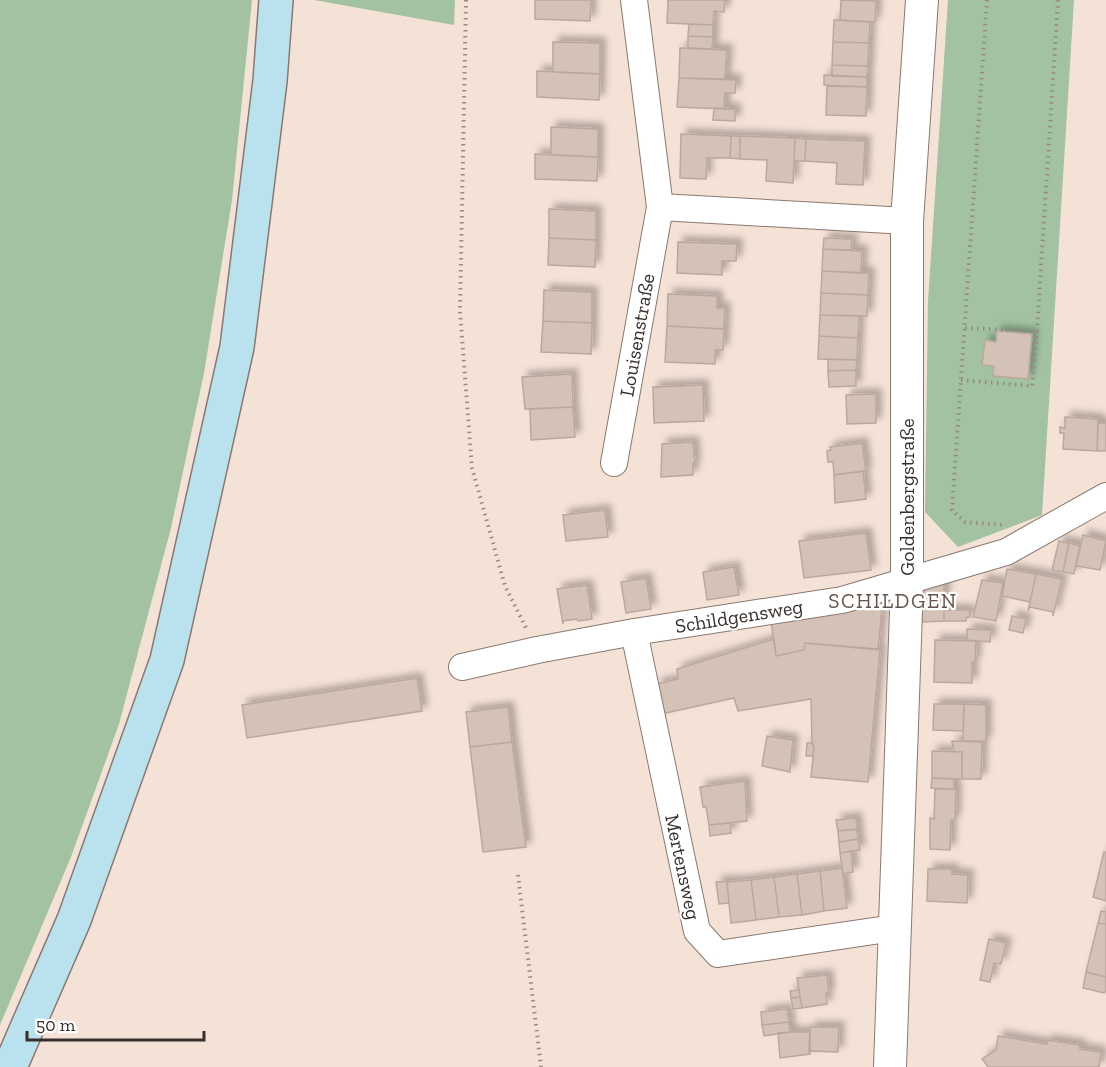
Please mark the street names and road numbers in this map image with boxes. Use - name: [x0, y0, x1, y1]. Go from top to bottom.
- street label: Louisenstraße: [614, 272, 660, 398]
- street label: Goldenbergstraße: [895, 418, 919, 576]
- street label: Schildgensweg: [673, 594, 805, 638]
- street label: Mertensweg: [660, 812, 706, 922]

